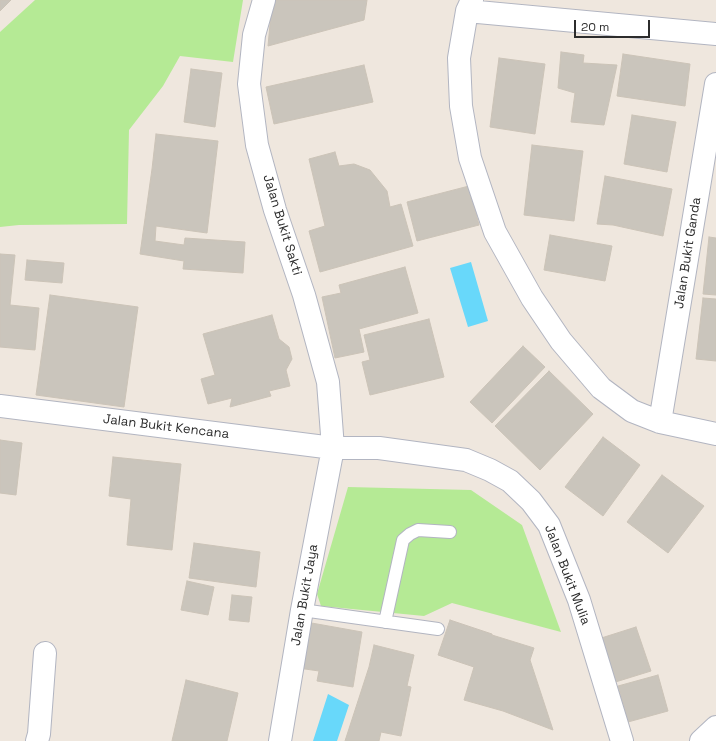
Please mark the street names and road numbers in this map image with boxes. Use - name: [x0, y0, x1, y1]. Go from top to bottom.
- street label: Jalan Bukit Sakti: [259, 173, 305, 277]
- street label: Jalan Bukit Ganda: [671, 196, 705, 310]
- street label: Jalan Bukit Kencana: [102, 412, 230, 442]
- street label: Jalan Bukit Mulia: [541, 523, 593, 627]
- street label: Jalan Bukit Jaya: [288, 543, 322, 647]

